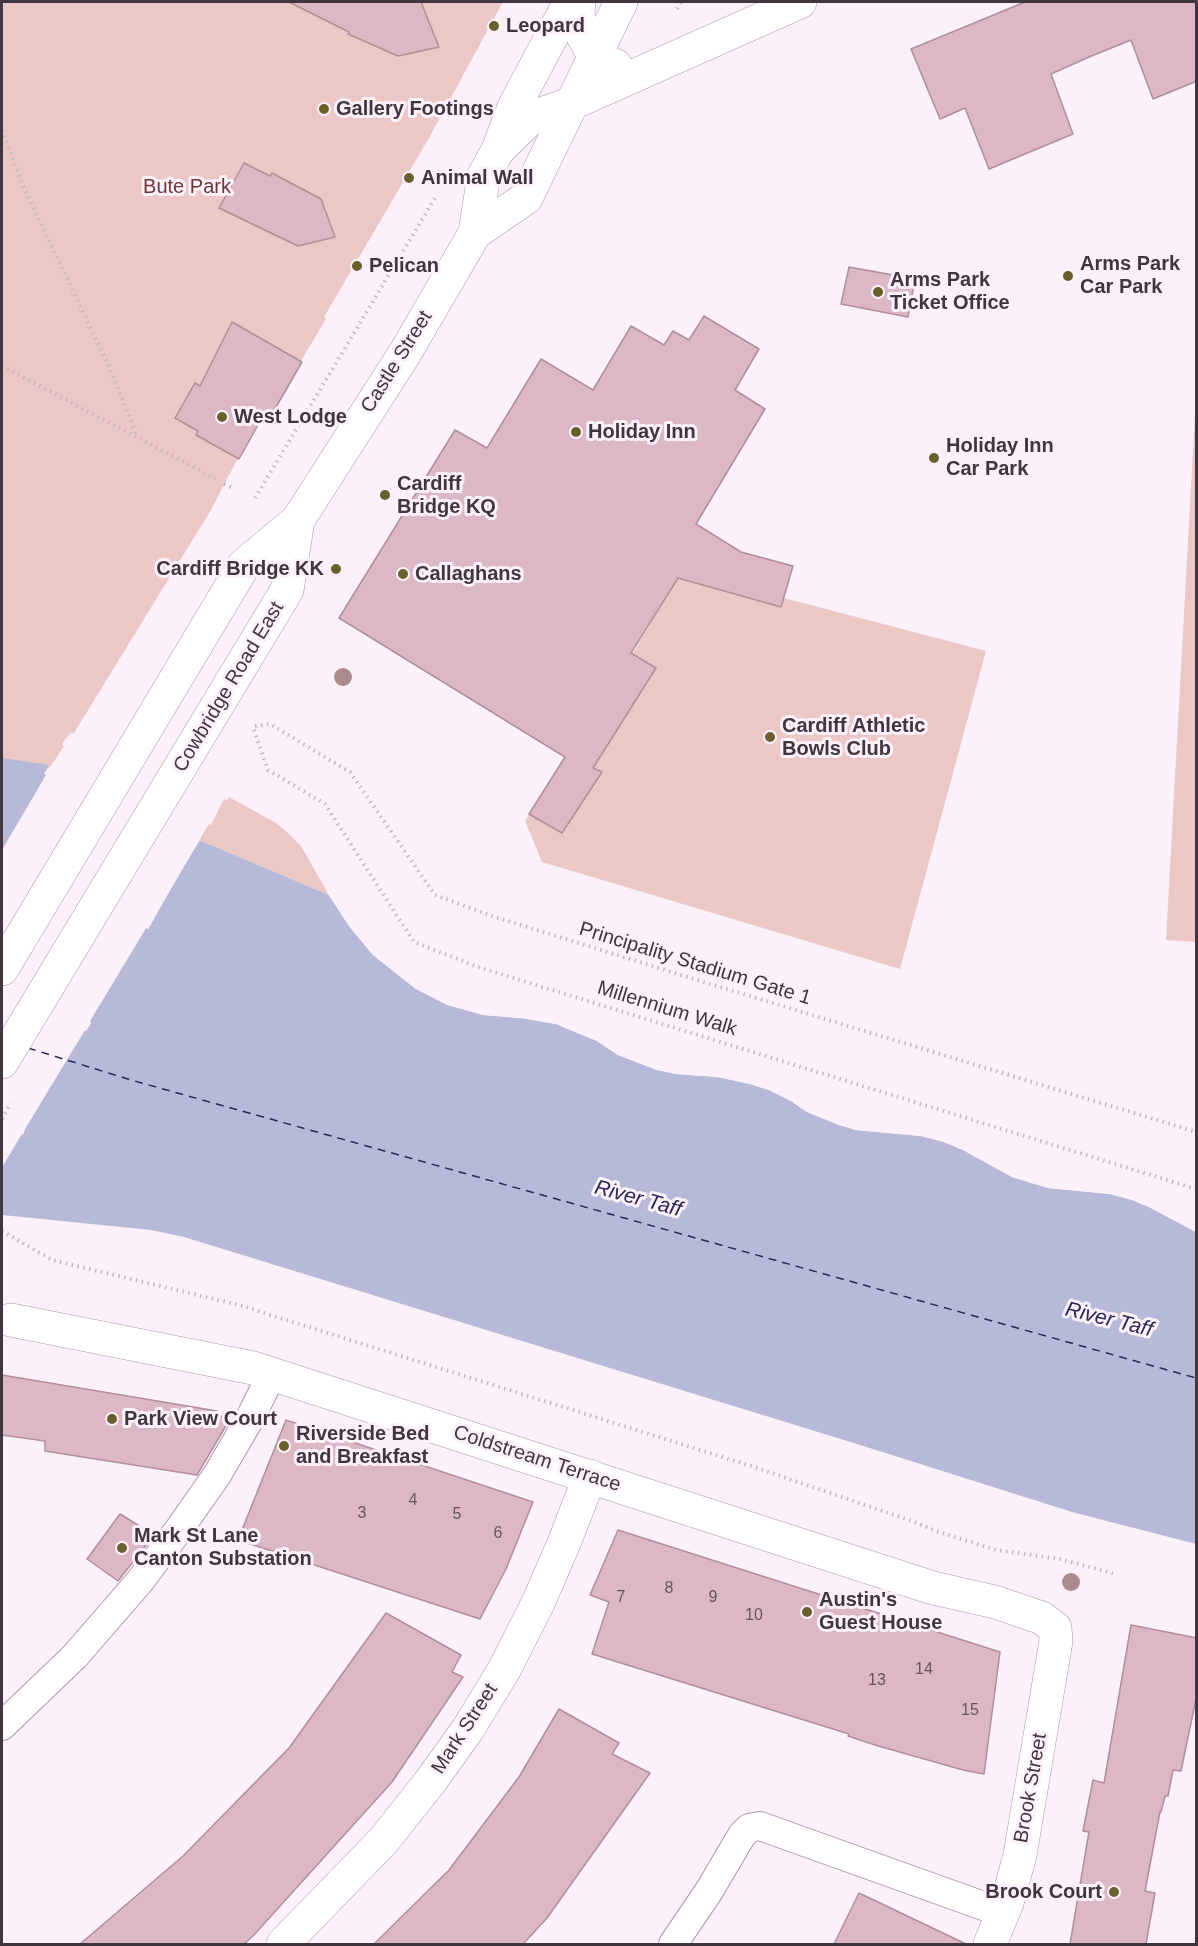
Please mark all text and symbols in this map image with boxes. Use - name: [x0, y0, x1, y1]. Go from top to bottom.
- place label: Leopard: [506, 14, 585, 38]
- marker: Leopard: [487, 19, 501, 33]
- place label: Gallery Footings: [336, 97, 494, 121]
- marker: Gallery Footings: [317, 102, 331, 116]
- place label: Animal Wall: [421, 166, 534, 190]
- marker: Animal Wall: [402, 171, 416, 185]
- park label: Bute Park: [143, 175, 231, 199]
- place label: Arms Park Car Park: [1080, 252, 1180, 299]
- place label: Pelican: [369, 254, 439, 278]
- marker: Pelican: [350, 259, 364, 273]
- place label: Arms Park Ticket Office: [890, 268, 1010, 315]
- marker: Arms Park Car Park: [1061, 269, 1075, 283]
- marker: Arms Park Ticket Office: [871, 285, 885, 299]
- street label: Castle Street: [356, 307, 438, 417]
- place label: West Lodge: [234, 405, 347, 429]
- marker: West Lodge: [215, 410, 229, 424]
- place label: Holiday Inn: [588, 420, 696, 444]
- marker: Holiday Inn: [569, 425, 583, 439]
- place label: Holiday Inn Car Park: [946, 434, 1054, 481]
- marker: Holiday Inn Car Park: [927, 451, 941, 465]
- place label: Cardiff Bridge KQ: [397, 472, 496, 519]
- marker: Cardiff Bridge KQ: [378, 488, 392, 502]
- place label: Cardiff Bridge KK: [156, 557, 324, 581]
- marker: Cardiff Bridge KK: [329, 562, 343, 576]
- place label: Callaghans: [415, 562, 522, 586]
- marker: Callaghans: [396, 567, 410, 581]
- street label: Cowbridge Road East: [169, 597, 289, 777]
- place label: Cardiff Athletic Bowls Club: [782, 714, 925, 761]
- marker: Cardiff Athletic Bowls Club: [763, 730, 777, 744]
- street label: Principality Stadium Gate 1: [576, 917, 814, 1011]
- street label: Millennium Walk: [594, 976, 740, 1042]
- water label: River Taff: [592, 1175, 684, 1223]
- water label: River Taff: [1063, 1297, 1155, 1343]
- place label: Park View Court: [124, 1407, 277, 1431]
- marker: Park View Court: [105, 1412, 119, 1426]
- street label: Coldstream Terrace: [450, 1421, 624, 1497]
- place label: Riverside Bed and Breakfast: [296, 1422, 429, 1469]
- marker: Riverside Bed and Breakfast: [277, 1439, 291, 1453]
- house number: 4: [409, 1491, 417, 1511]
- house number: 3: [358, 1504, 366, 1524]
- house number: 5: [453, 1505, 461, 1525]
- place label: Mark St Lane Canton Substation: [134, 1524, 312, 1571]
- house number: 6: [494, 1524, 502, 1544]
- marker: Mark St Lane Canton Substation: [115, 1541, 129, 1555]
- house number: 8: [665, 1579, 673, 1599]
- house number: 7: [617, 1588, 625, 1608]
- house number: 9: [709, 1588, 717, 1608]
- place label: Austin's Guest House: [819, 1588, 942, 1635]
- marker: Austin's Guest House: [800, 1605, 814, 1619]
- house number: 10: [745, 1606, 763, 1626]
- house number: 14: [915, 1660, 933, 1680]
- house number: 13: [868, 1671, 886, 1691]
- street label: Mark Street: [427, 1679, 503, 1779]
- house number: 15: [961, 1701, 979, 1721]
- street label: Brook Street: [1010, 1731, 1052, 1845]
- place label: Brook Court: [985, 1880, 1102, 1904]
- marker: Brook Court: [1107, 1885, 1121, 1899]

